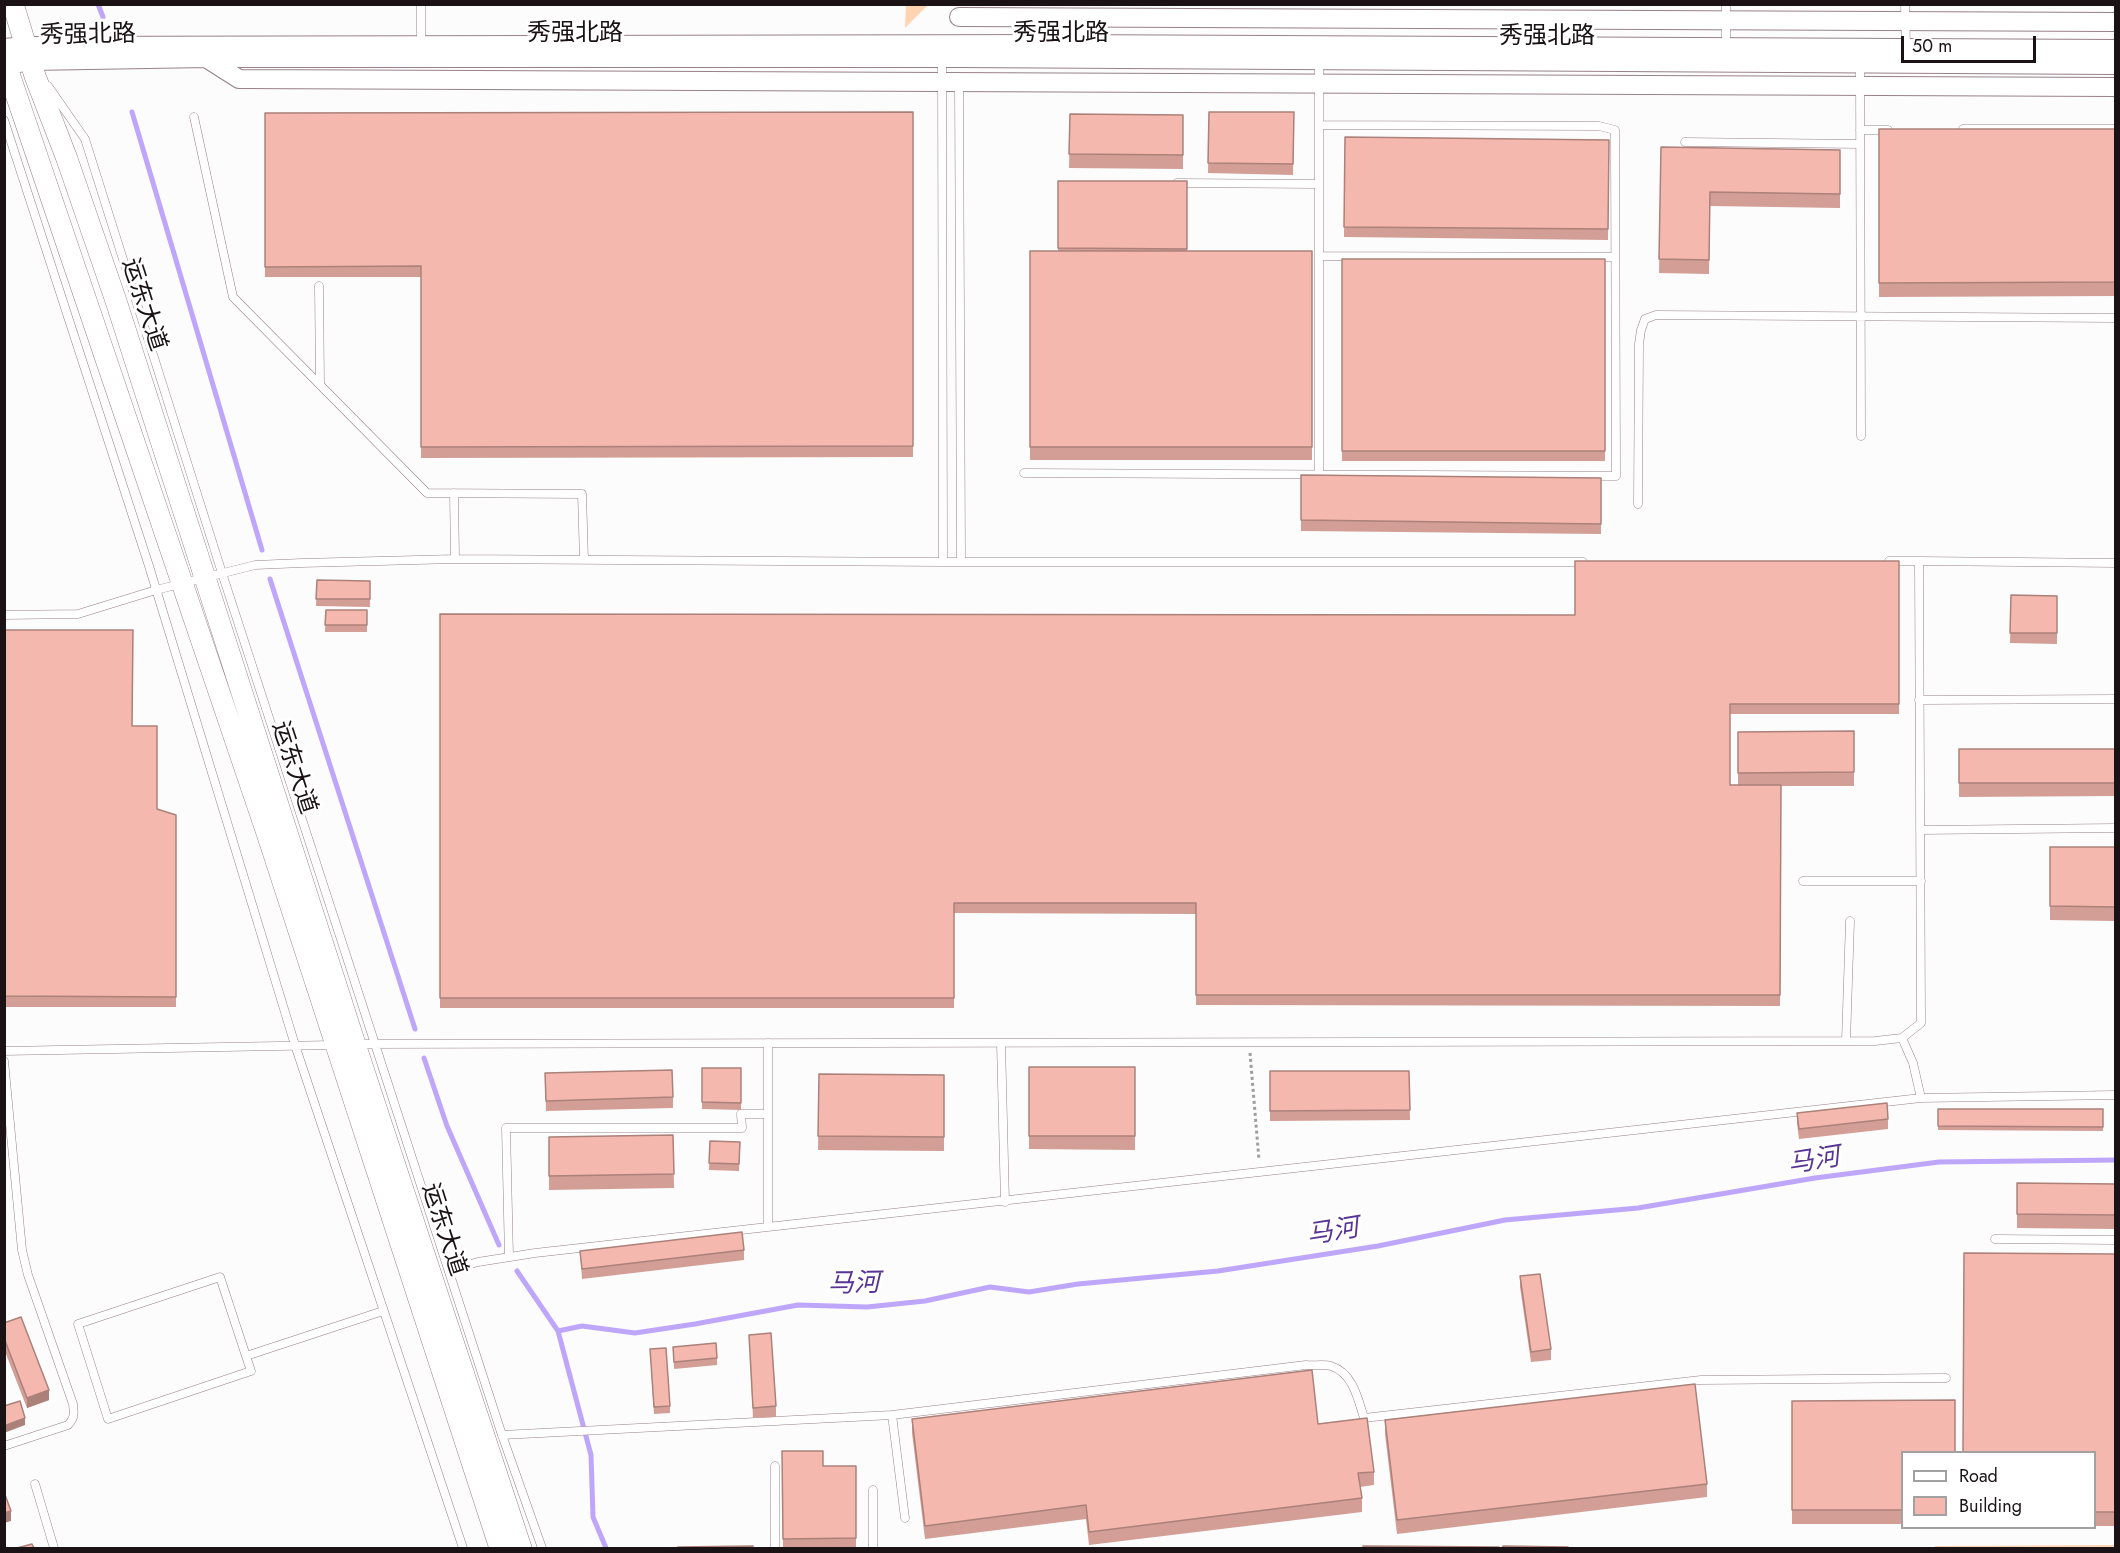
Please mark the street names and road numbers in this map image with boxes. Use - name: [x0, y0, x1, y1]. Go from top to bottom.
- street label: 秀强北路: [527, 20, 623, 48]
- street label: 秀强北路: [1013, 20, 1109, 48]
- street label: 秀强北路: [40, 21, 136, 51]
- street label: 秀强北路: [1499, 23, 1595, 51]
- street label: 运东大道: [114, 255, 172, 355]
- street label: 运东大道: [264, 718, 322, 818]
- street label: 运东大道: [414, 1180, 472, 1280]

